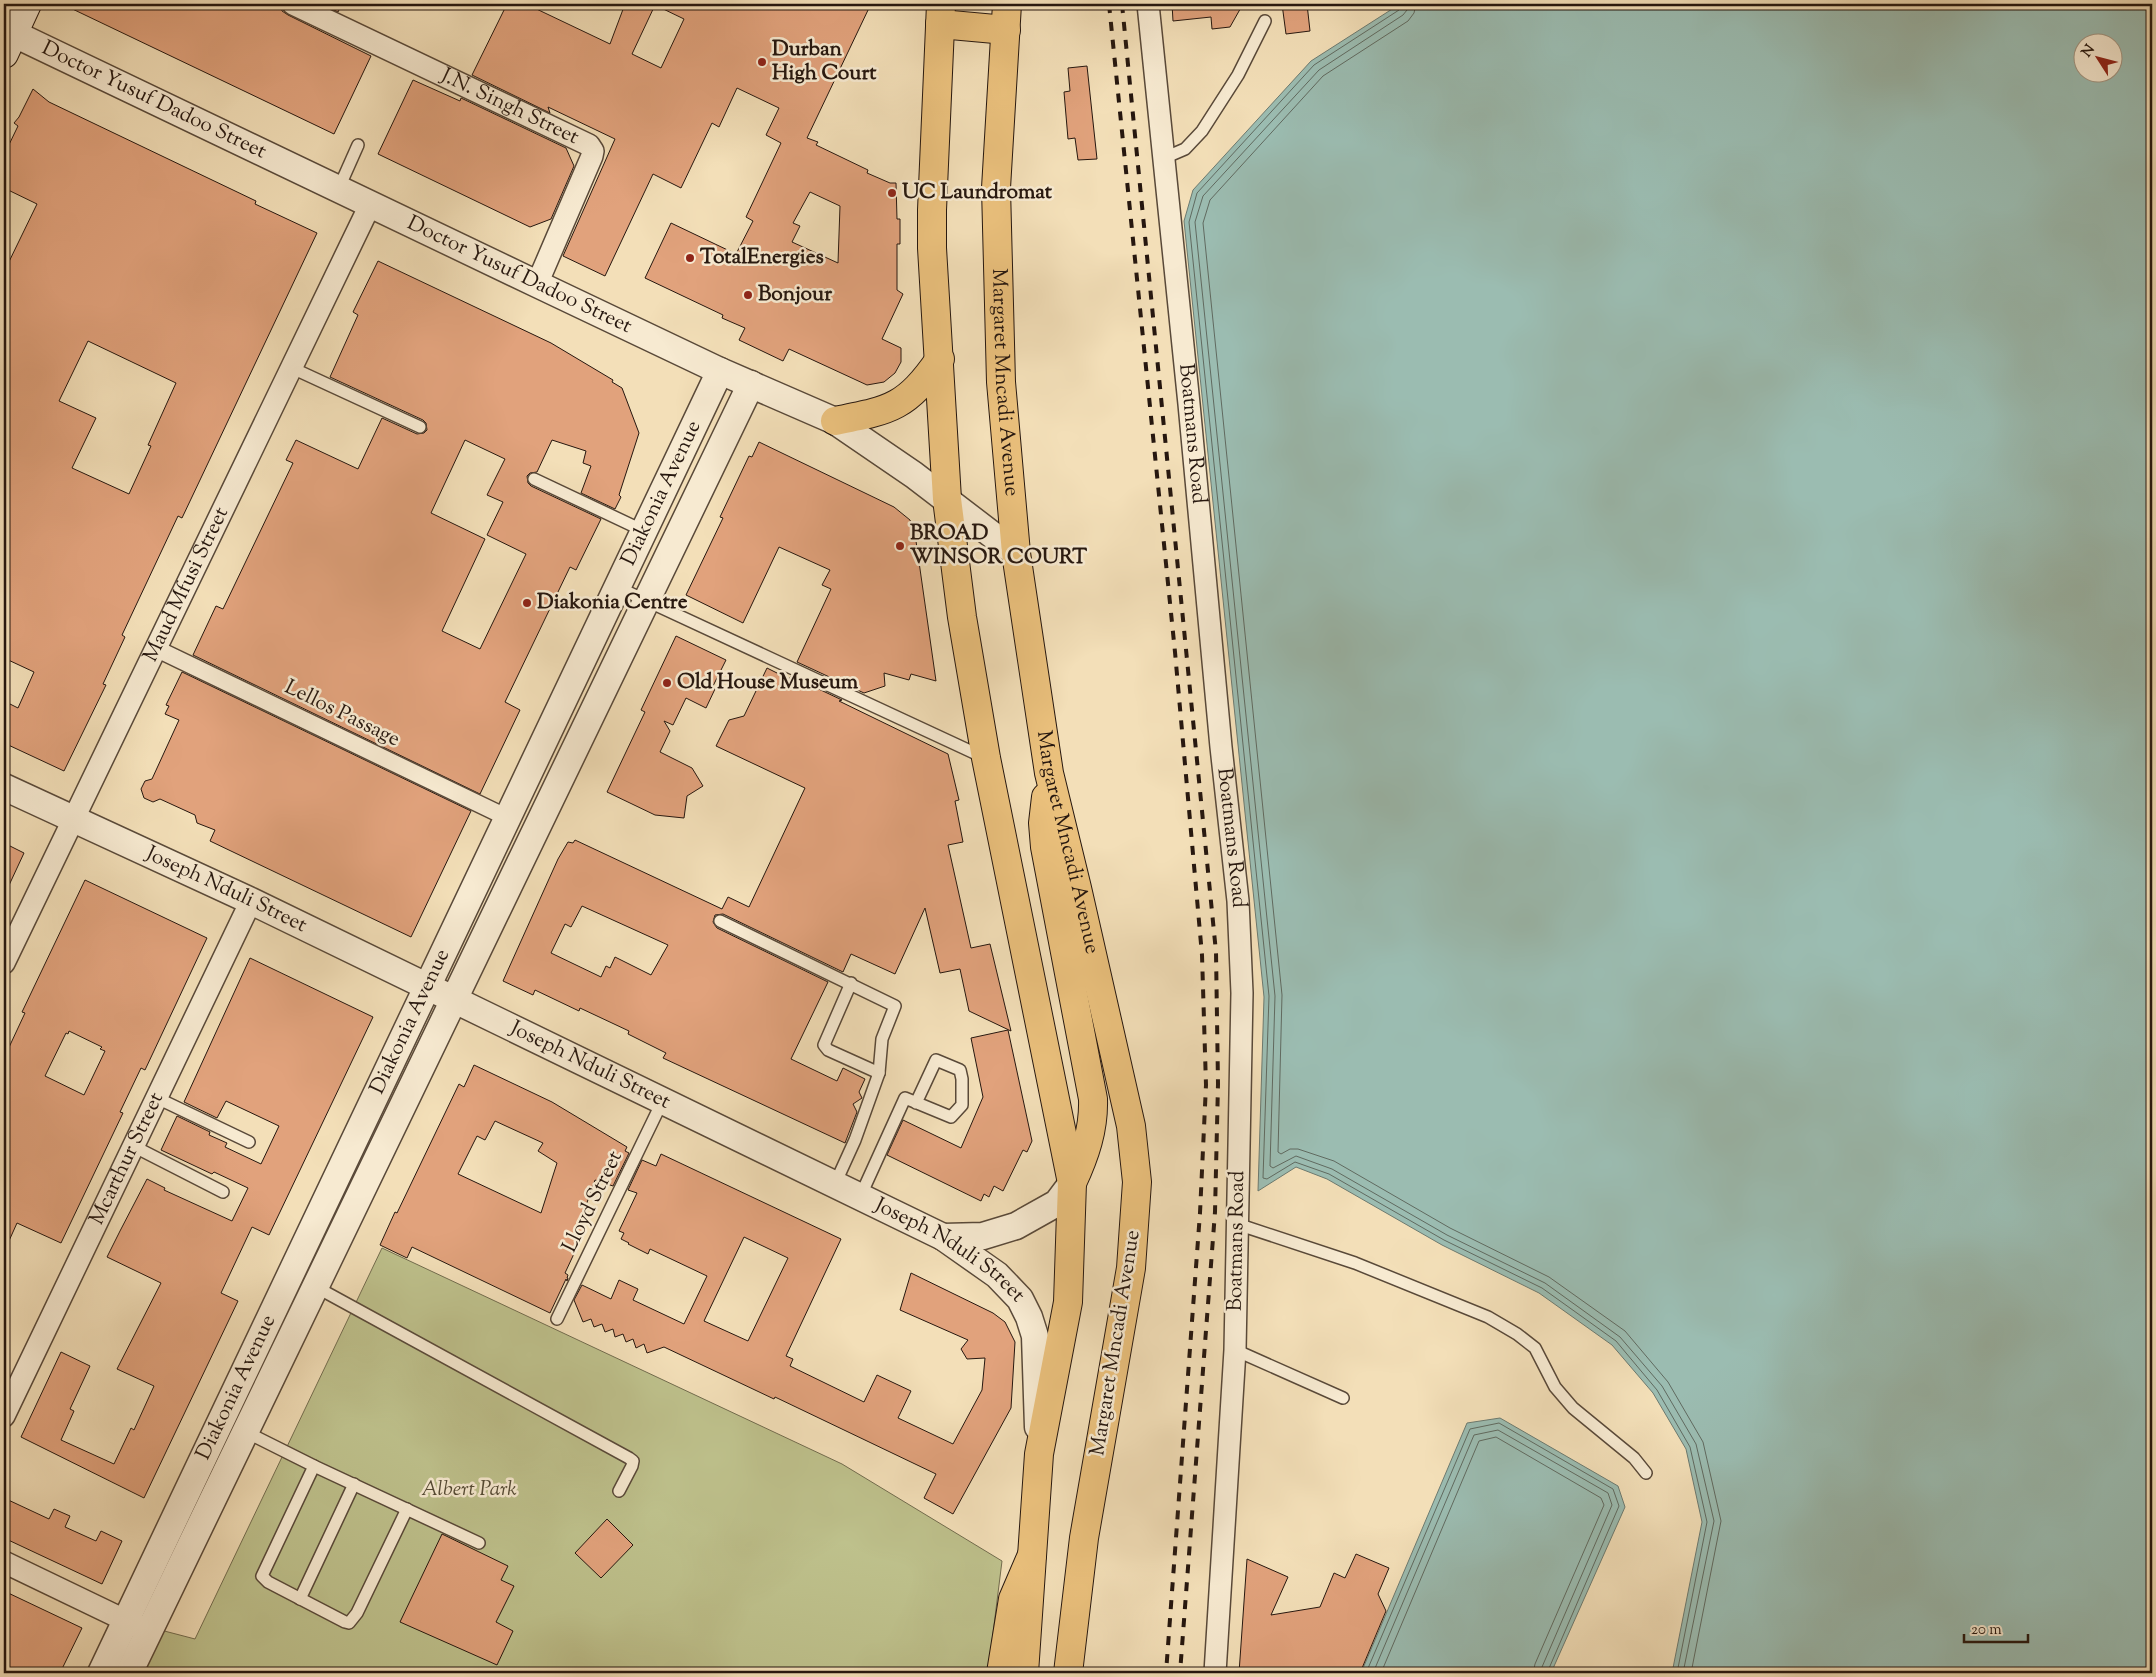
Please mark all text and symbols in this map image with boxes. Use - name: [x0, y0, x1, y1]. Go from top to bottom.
- north arrow: [2074, 32, 2124, 82]
- street label: Doctor Yusuf Dadoo Street: [36, 34, 271, 167]
- place label: Durban High Court: [772, 35, 877, 89]
- text: N: [2078, 41, 2100, 62]
- marker: Durban High Court: [756, 56, 768, 68]
- street label: J.N. Singh Street: [435, 61, 584, 153]
- place label: UC Laundromat: [902, 178, 1053, 208]
- marker: UC Laundromat: [886, 187, 898, 199]
- street label: Doctor Yusuf Dadoo Street: [402, 209, 636, 342]
- place label: TotalEnergies: [700, 243, 824, 273]
- marker: TotalEnergies: [684, 252, 696, 264]
- street label: Margaret Mncadi Avenue: [983, 268, 1026, 498]
- place label: Bonjour: [758, 280, 832, 310]
- marker: Bonjour: [742, 289, 754, 301]
- street label: Boatmans Road: [1170, 362, 1213, 505]
- street label: Diakonia Avenue: [614, 416, 709, 571]
- street label: Maud Mfusi Street: [136, 502, 237, 667]
- place label: BROAD WINSOR COURT: [910, 519, 1087, 573]
- marker: BROAD WINSOR COURT: [894, 540, 906, 552]
- place label: Diakonia Centre: [537, 588, 688, 618]
- marker: Diakonia Centre: [521, 597, 533, 609]
- place label: Old House Museum: [677, 668, 859, 698]
- street label: Lellos Passage: [279, 673, 405, 755]
- marker: Old House Museum: [661, 677, 673, 689]
- street label: Margaret Mncadi Avenue: [1028, 729, 1107, 957]
- street label: Boatmans Road: [1208, 766, 1253, 909]
- street label: Joseph Nduli Street: [140, 839, 312, 941]
- street label: Diakonia Avenue: [363, 944, 458, 1099]
- street label: Joseph Nduli Street: [504, 1014, 675, 1117]
- street label: Mcarthur Street: [83, 1088, 172, 1230]
- street label: Lloyd Street: [555, 1146, 631, 1258]
- street label: Boatmans Road: [1221, 1170, 1253, 1312]
- street label: Joseph Nduli Street: [868, 1190, 1031, 1310]
- street label: Margaret Mncadi Avenue: [1083, 1228, 1149, 1458]
- street label: Diakonia Avenue: [189, 1310, 284, 1465]
- park label: Albert Park: [421, 1475, 517, 1505]
- scale bar: [1964, 1612, 2027, 1644]
- text: 20 m: [1971, 1620, 2002, 1641]

